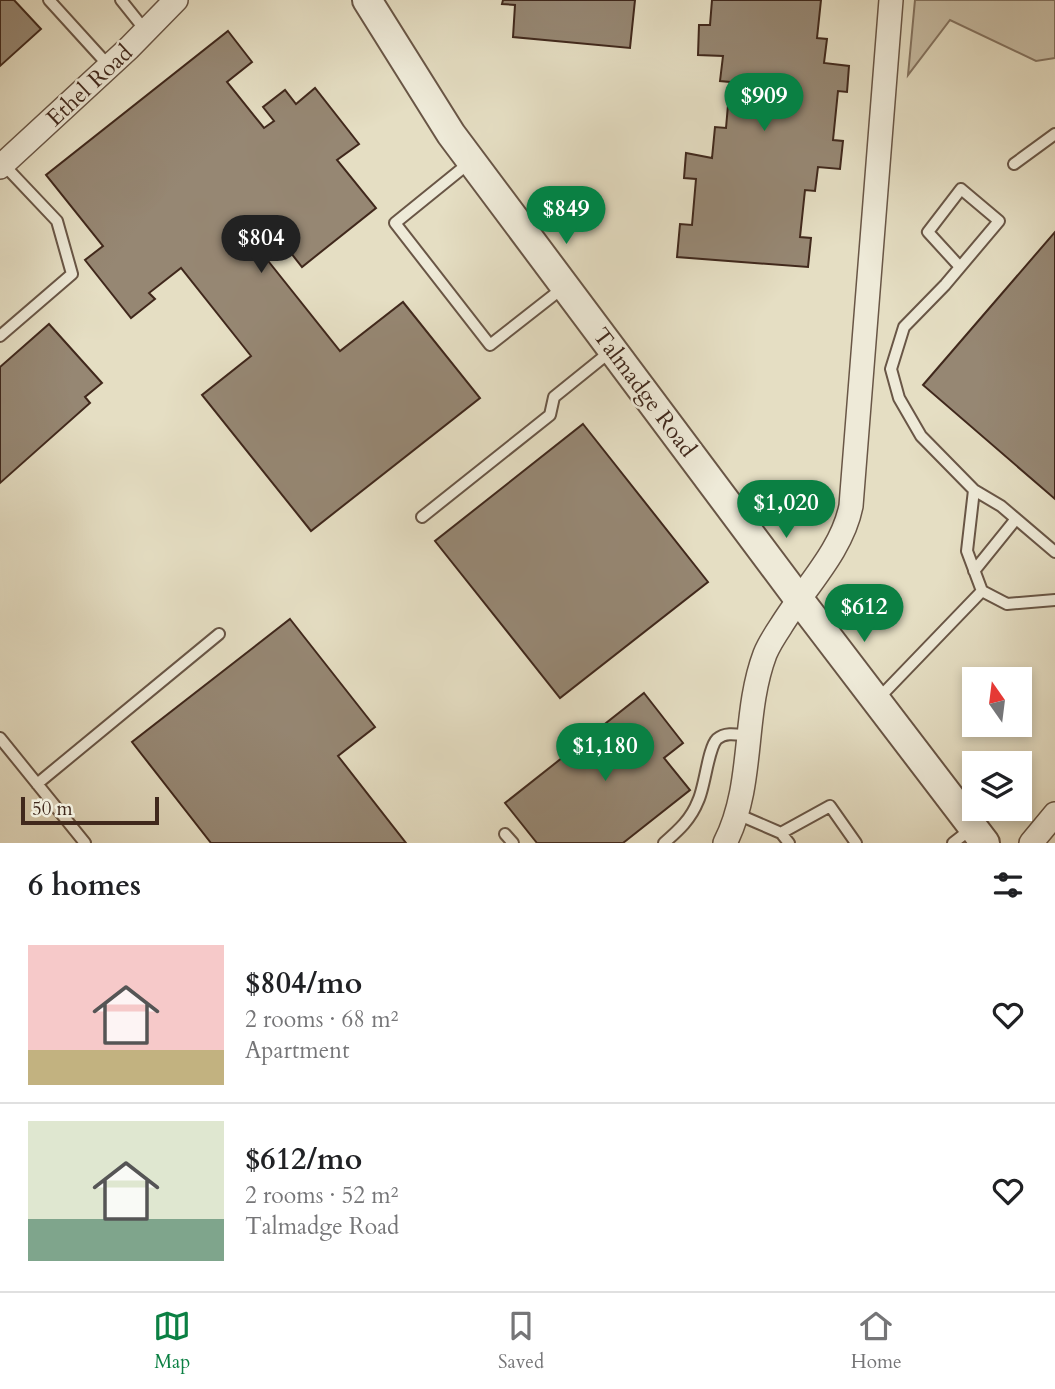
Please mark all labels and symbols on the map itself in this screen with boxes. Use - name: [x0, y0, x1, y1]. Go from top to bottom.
- street label: Ethel Road: [40, 37, 140, 133]
- pin: $909: [723, 74, 805, 133]
- pin: $849: [525, 187, 607, 246]
- pin: $804: [220, 216, 302, 275]
- street label: Talmadge Road: [586, 321, 704, 464]
- pin: $1,020: [729, 480, 843, 540]
- pin: $612: [823, 584, 905, 644]
- north arrow: [962, 667, 1032, 737]
- pin: $1,180: [548, 724, 662, 783]
- scale bar: [21, 794, 159, 826]

